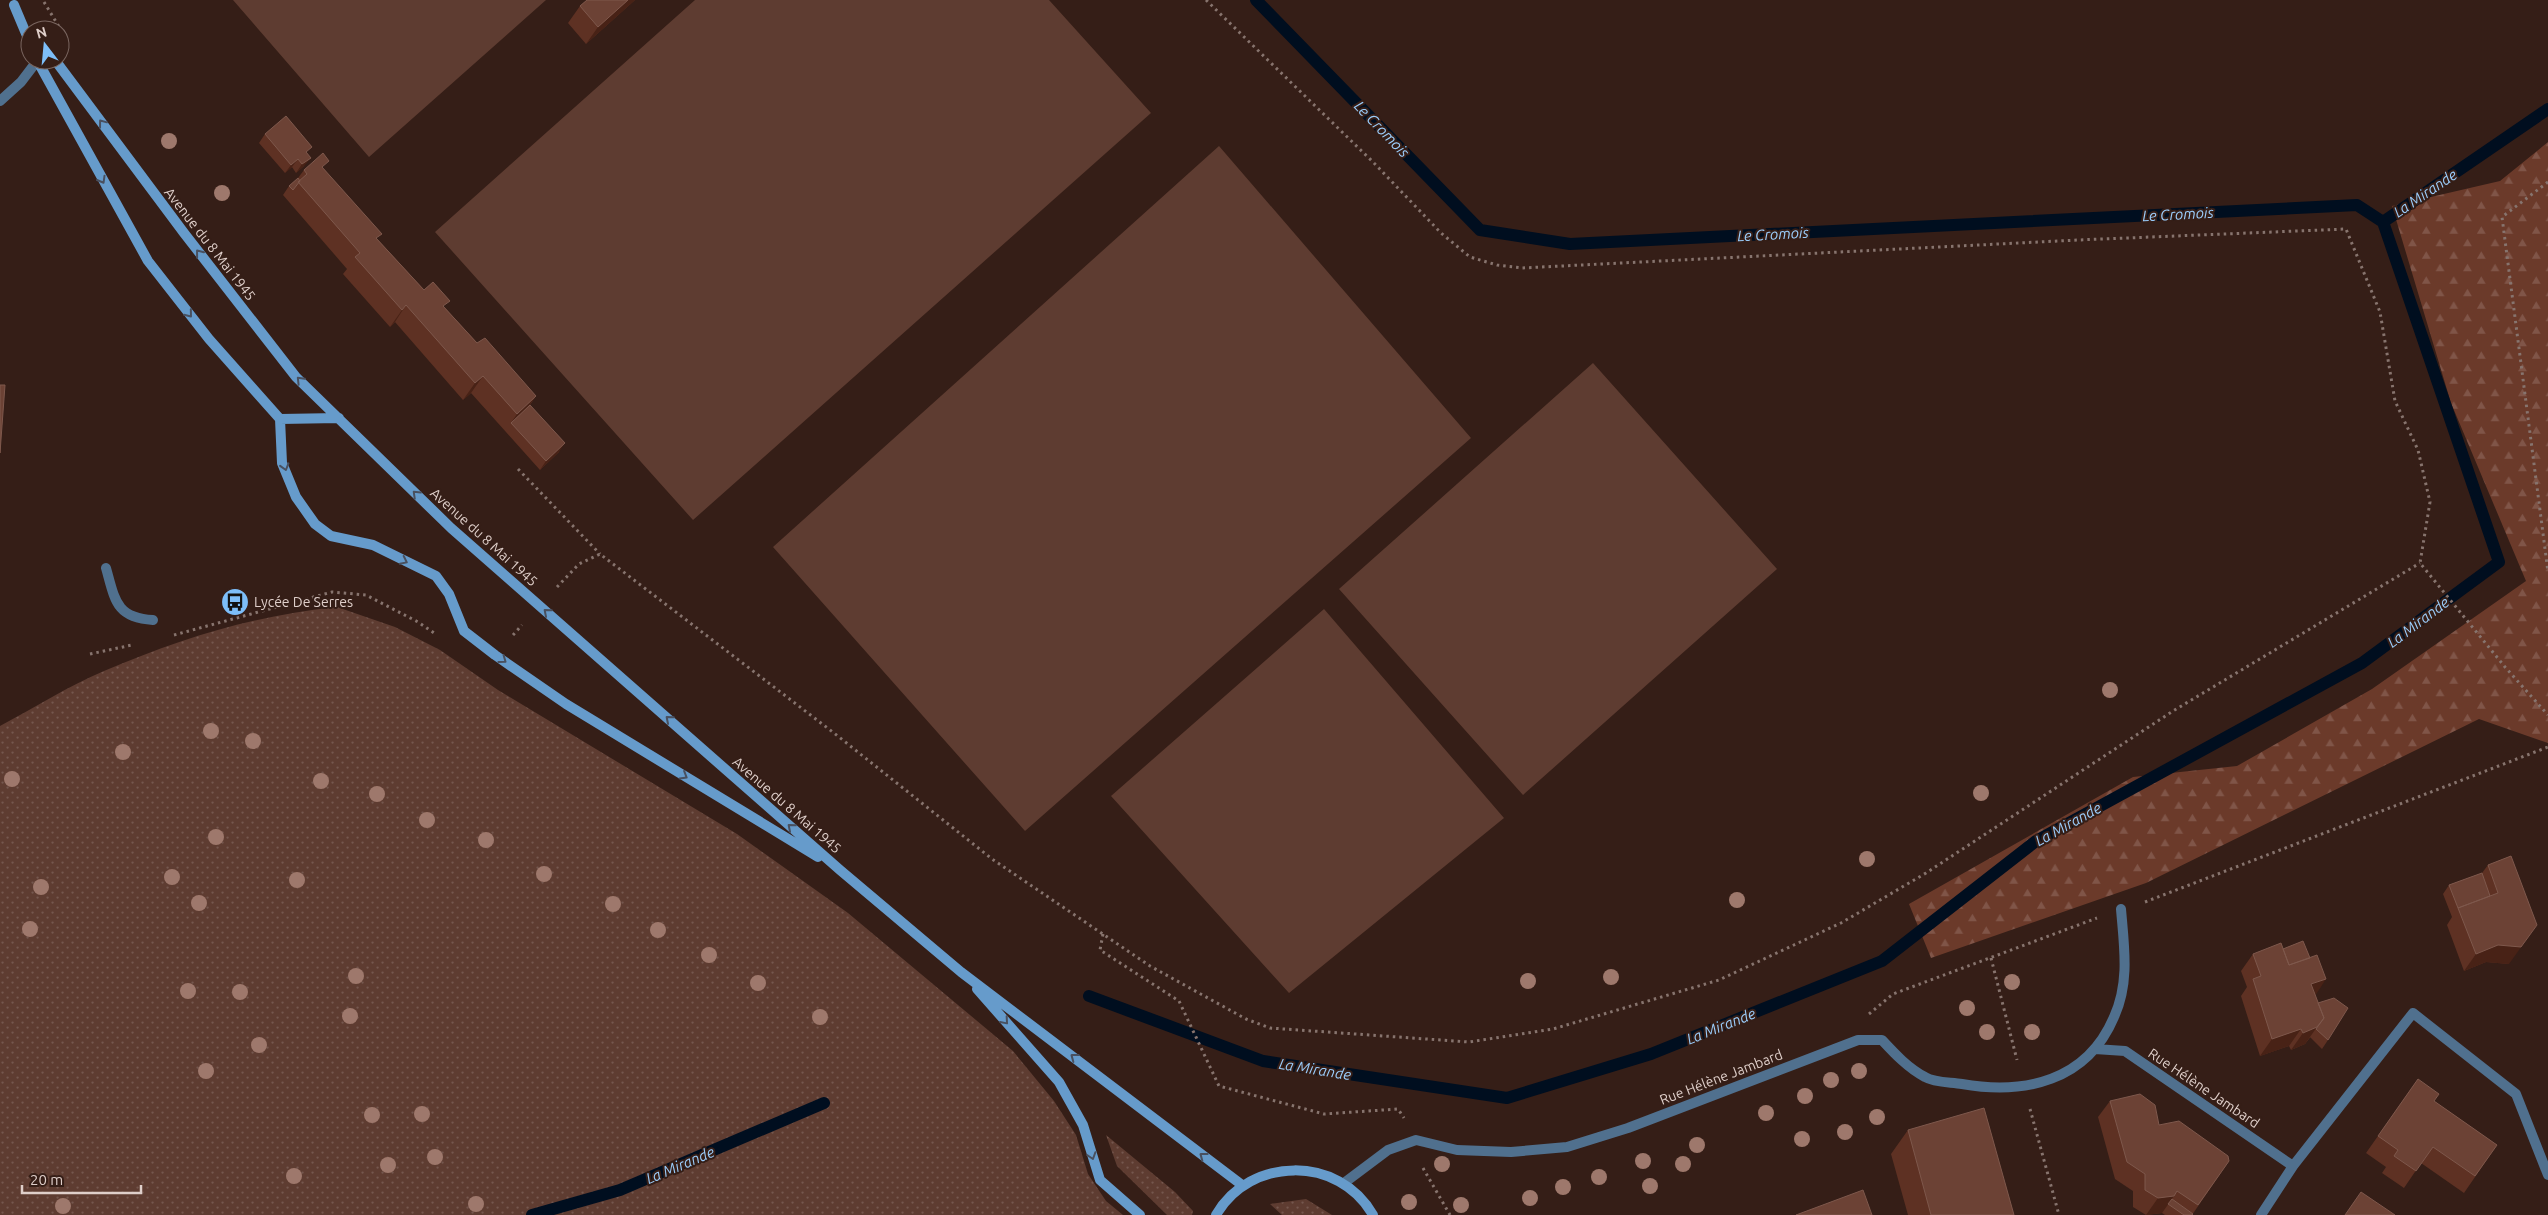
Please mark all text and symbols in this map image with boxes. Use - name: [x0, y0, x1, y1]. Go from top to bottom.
- north arrow: [20, 20, 70, 70]
- text: N: [34, 23, 49, 42]
- water label: Le Cromois: [1351, 97, 1414, 161]
- one-way arrow: [99, 119, 108, 129]
- water label: La Mirande: [2390, 165, 2460, 220]
- one-way arrow: [95, 174, 105, 183]
- street label: Avenue du 8 Mai 1945: [161, 185, 259, 303]
- water label: Le Cromois: [2142, 204, 2215, 224]
- water label: Le Cromois: [1737, 224, 1810, 244]
- one-way arrow: [197, 250, 205, 259]
- one-way arrow: [183, 308, 191, 317]
- one-way arrow: [297, 377, 306, 386]
- one-way arrow: [279, 463, 289, 471]
- street label: Avenue du 8 Mai 1945: [427, 485, 541, 589]
- one-way arrow: [413, 491, 422, 500]
- one-way arrow: [399, 554, 408, 565]
- bus stop icon: Lycée De Serres: [220, 587, 250, 617]
- water label: La Mirande: [2384, 593, 2453, 651]
- place label: Lycée De Serres: [254, 594, 353, 610]
- one-way arrow: [543, 609, 552, 618]
- one-way arrow: [497, 654, 506, 664]
- one-way arrow: [665, 716, 674, 725]
- street label: Avenue du 8 Mai 1945: [730, 754, 844, 856]
- one-way arrow: [679, 769, 688, 779]
- water label: La Mirande: [2032, 799, 2104, 849]
- one-way arrow: [787, 823, 796, 832]
- water label: La Mirande: [1684, 1004, 1758, 1048]
- one-way arrow: [999, 1016, 1008, 1025]
- street label: Rue Hélène Jambard: [2145, 1045, 2263, 1131]
- street label: Rue Hélène Jambard: [1657, 1046, 1785, 1108]
- one-way arrow: [1071, 1055, 1080, 1063]
- water label: La Mirande: [1278, 1055, 1353, 1083]
- water label: La Mirande: [643, 1143, 717, 1187]
- one-way arrow: [1087, 1151, 1097, 1159]
- one-way arrow: [1200, 1153, 1209, 1161]
- scale bar: [22, 1162, 141, 1194]
- text: 20 m: [30, 1171, 63, 1188]

